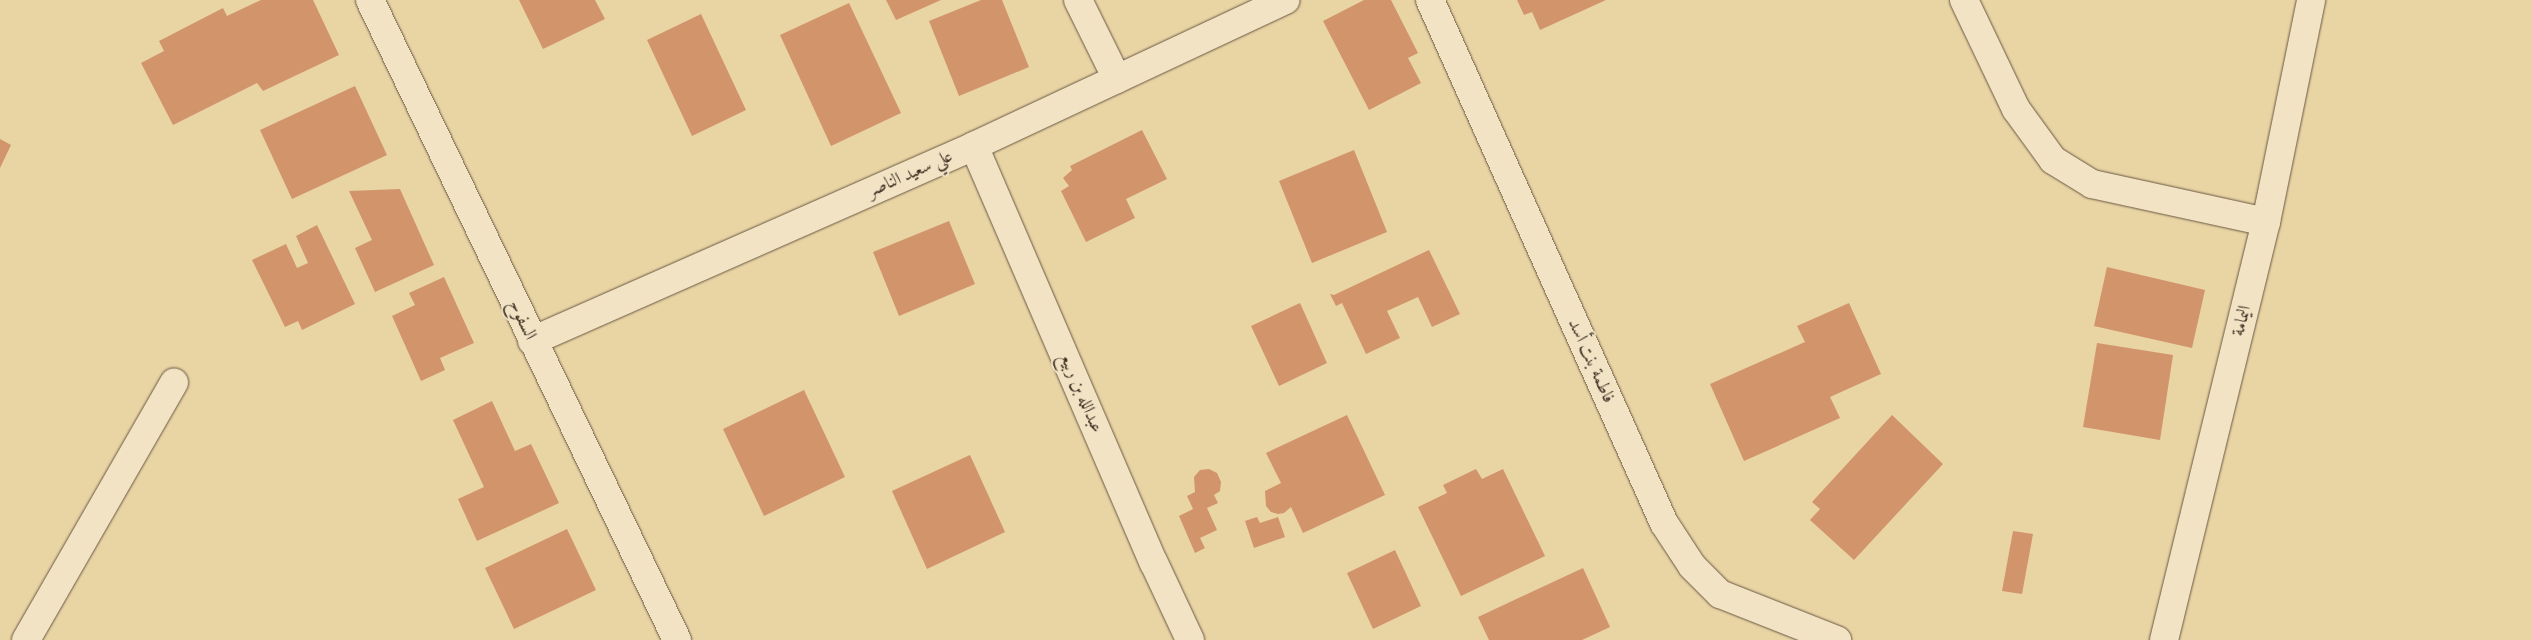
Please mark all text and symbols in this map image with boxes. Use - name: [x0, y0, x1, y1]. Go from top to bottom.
- street label: علي سعيد الناصر: [864, 146, 956, 202]
- street label: السفوح: [503, 296, 541, 344]
- street label: اليمامة: [2228, 303, 2256, 339]
- street label: فاطمة بنت أسد: [1563, 316, 1619, 406]
- street label: عبدالله بن ربيع: [1055, 350, 1107, 436]

